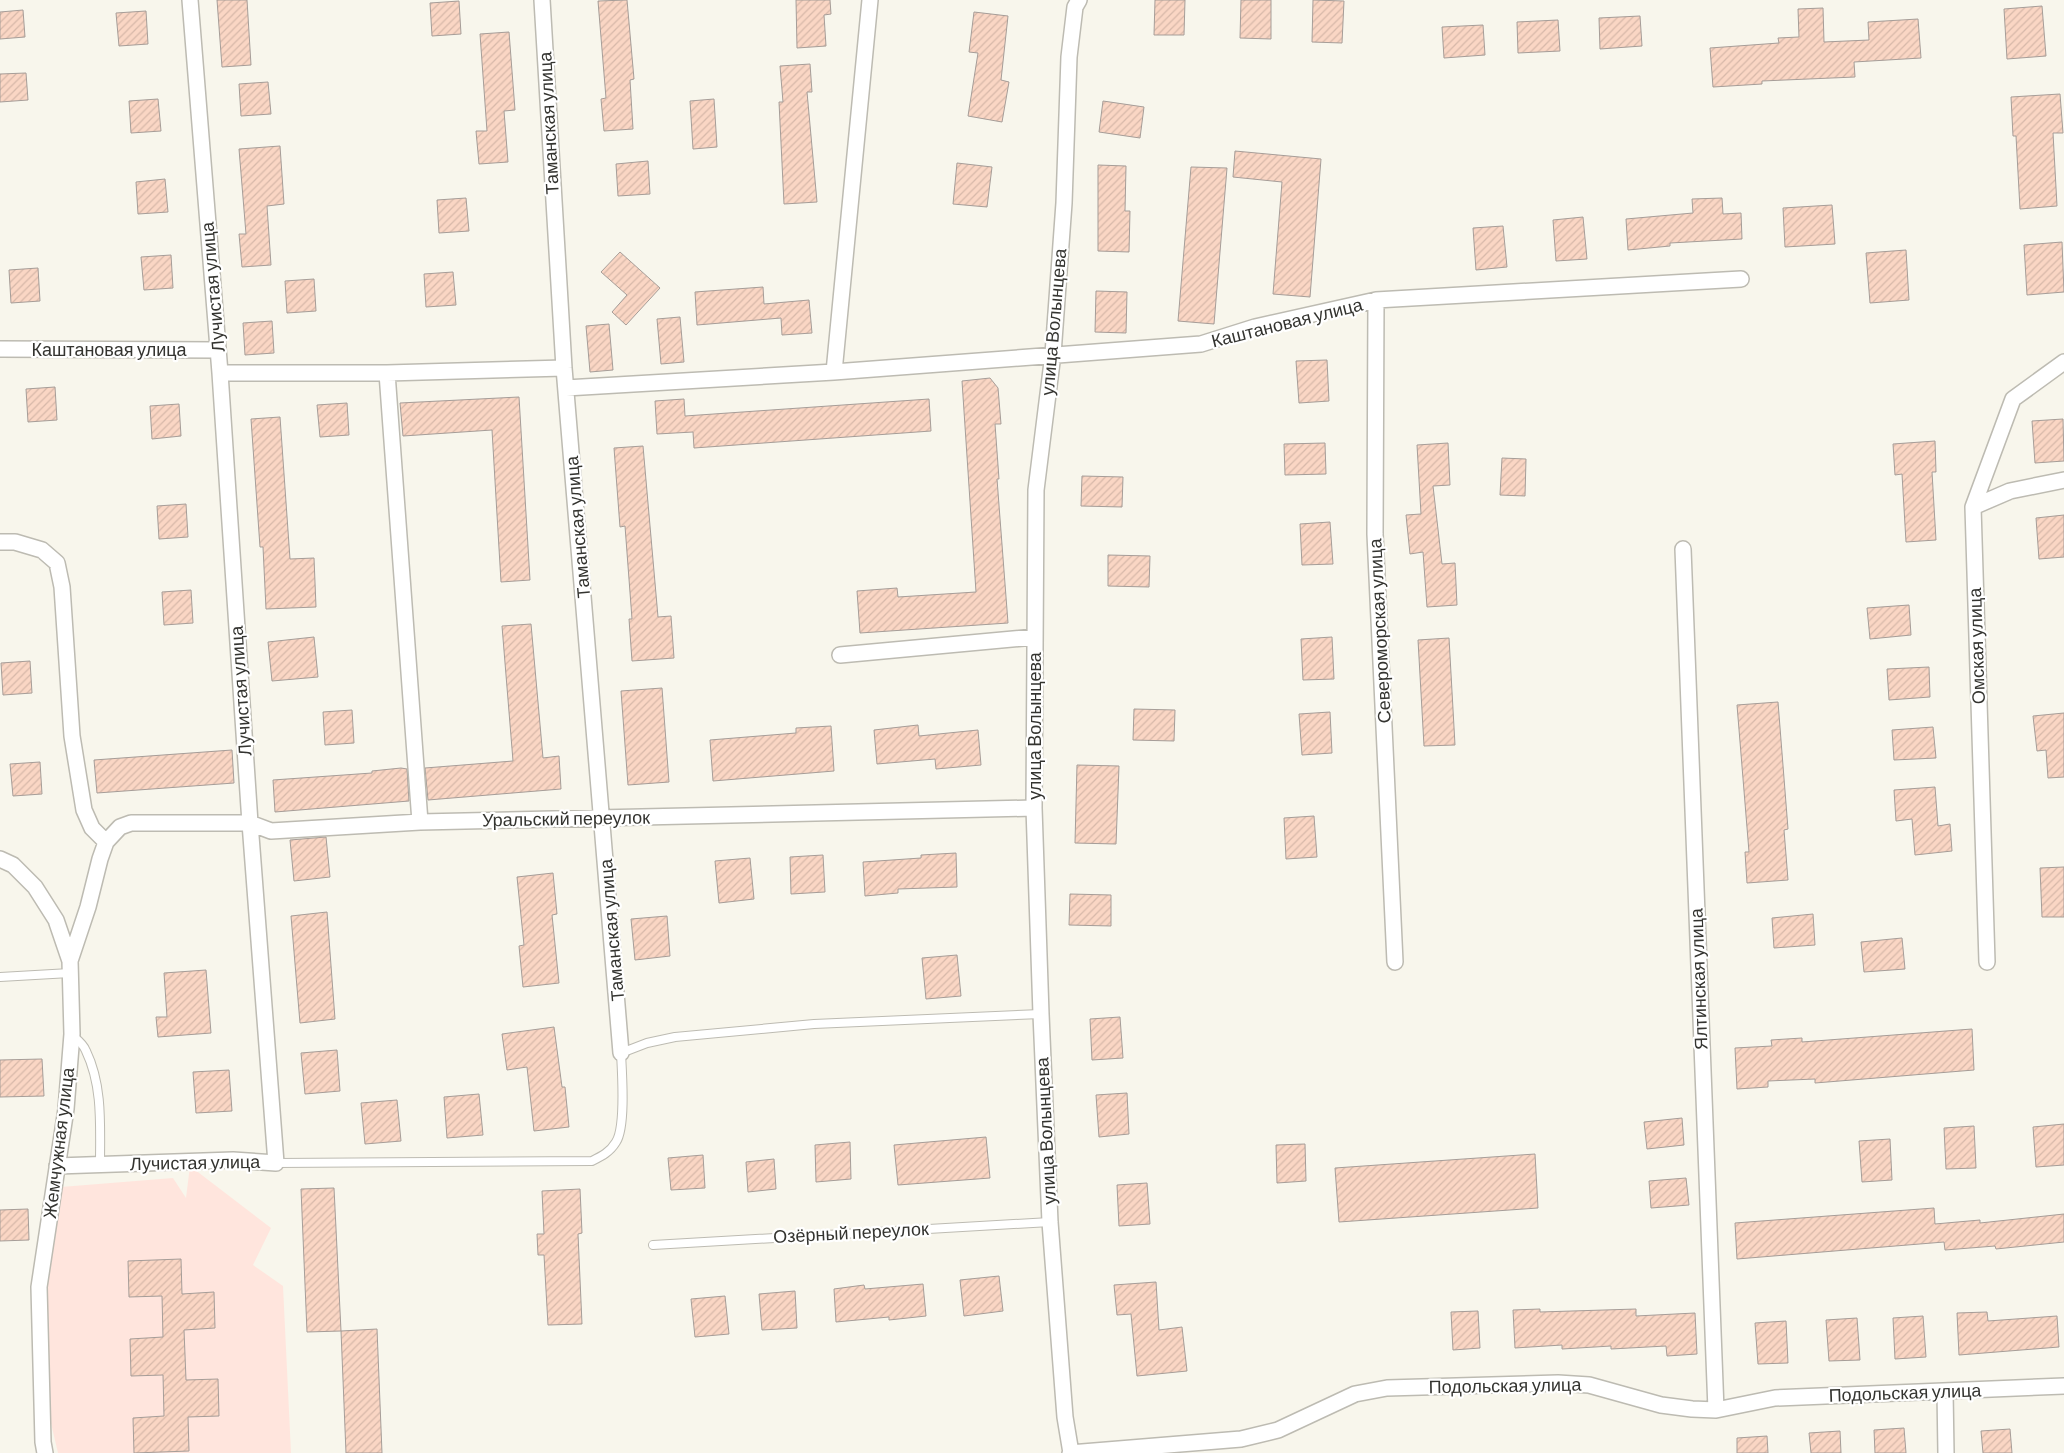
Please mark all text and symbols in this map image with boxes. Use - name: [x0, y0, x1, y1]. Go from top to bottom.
- street label: Таманская улица: [533, 50, 563, 195]
- street label: Лучистая улица: [195, 220, 229, 353]
- street label: улица Волынцева: [1036, 246, 1070, 396]
- street label: Каштановая улица: [1209, 292, 1366, 351]
- street label: Каштановая улица: [31, 338, 188, 360]
- street label: Таманская улица: [560, 454, 594, 599]
- street label: Североморская улица: [1363, 537, 1395, 724]
- street label: Омская улица: [1963, 586, 1989, 705]
- street label: Лучистая улица: [224, 624, 256, 757]
- street label: улица Волынцева: [1023, 651, 1045, 800]
- street label: Уральский переулок: [482, 806, 650, 830]
- street label: Таманская улица: [594, 857, 628, 1002]
- street label: Ялтинская улица: [1684, 907, 1711, 1050]
- street label: улица Волынцева: [1030, 1056, 1060, 1205]
- street label: Жемчужная улица: [38, 1065, 78, 1220]
- street label: Лучистая улица: [130, 1150, 261, 1174]
- street label: Озёрный переулок: [773, 1217, 929, 1247]
- street label: Подольская улица: [1428, 1373, 1582, 1397]
- street label: Подольская улица: [1828, 1378, 1983, 1406]

